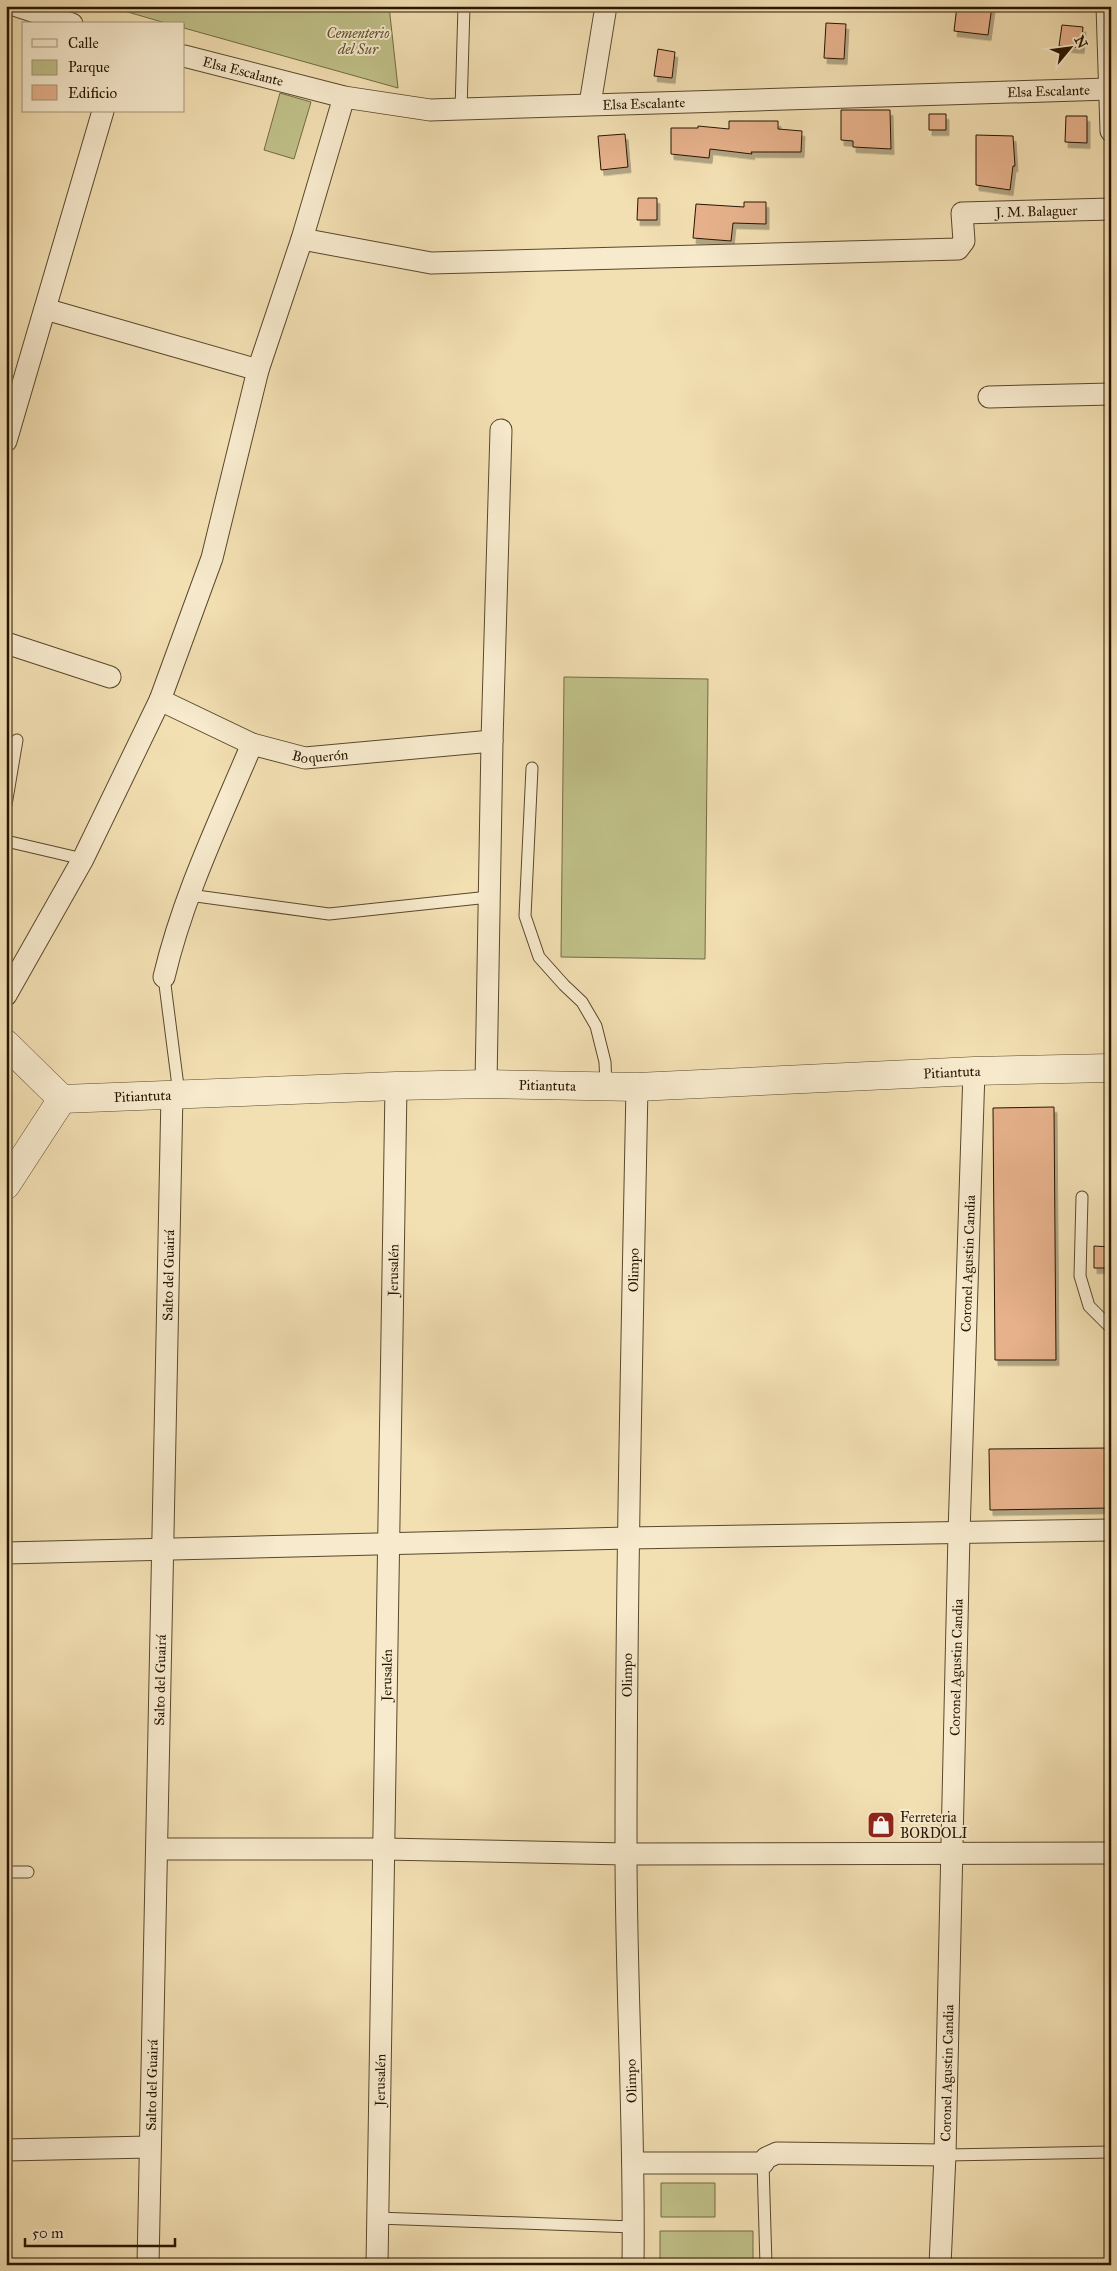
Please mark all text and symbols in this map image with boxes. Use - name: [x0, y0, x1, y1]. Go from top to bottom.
- legend: [22, 22, 185, 112]
- north arrow: [1044, 22, 1094, 72]
- park label: Cementerio del Sur: [327, 25, 389, 58]
- text: N: [1071, 33, 1091, 51]
- text: Calle: [68, 34, 99, 52]
- street label: Elsa Escalante: [201, 53, 285, 90]
- text: Parque: [68, 58, 110, 77]
- street label: Elsa Escalante: [1007, 82, 1090, 101]
- text: Edificio: [68, 84, 117, 102]
- street label: Elsa Escalante: [602, 94, 686, 114]
- street label: J. M. Balaguer: [993, 202, 1078, 222]
- street label: Boquerón: [290, 746, 349, 768]
- street label: Pitiantuta: [923, 1063, 981, 1082]
- street label: Pitiantuta: [518, 1077, 576, 1095]
- street label: Pitiantuta: [113, 1087, 172, 1106]
- street label: Coronel Agustin Candia: [958, 1194, 979, 1332]
- street label: Salto del Guairá: [159, 1229, 178, 1321]
- street label: Jerusalén: [385, 1243, 403, 1298]
- street label: Olimpo: [625, 1248, 643, 1292]
- street label: Coronel Agustin Candia: [946, 1598, 967, 1736]
- street label: Salto del Guairá: [151, 1634, 170, 1726]
- street label: Jerusalén: [378, 1648, 396, 1703]
- street label: Olimpo: [619, 1653, 636, 1697]
- place label: Ferreteria BORDOLI: [900, 1809, 968, 1842]
- shop icon: Ferreteria BORDOLI: [866, 1810, 896, 1840]
- street label: Coronel Agustin Candia: [937, 2004, 957, 2142]
- street label: Salto del Guairá: [143, 2039, 162, 2131]
- street label: Jerusalén: [372, 2053, 390, 2108]
- street label: Olimpo: [623, 2059, 640, 2103]
- scale bar: [25, 2216, 175, 2248]
- text: 50 m: [32, 2224, 64, 2242]

